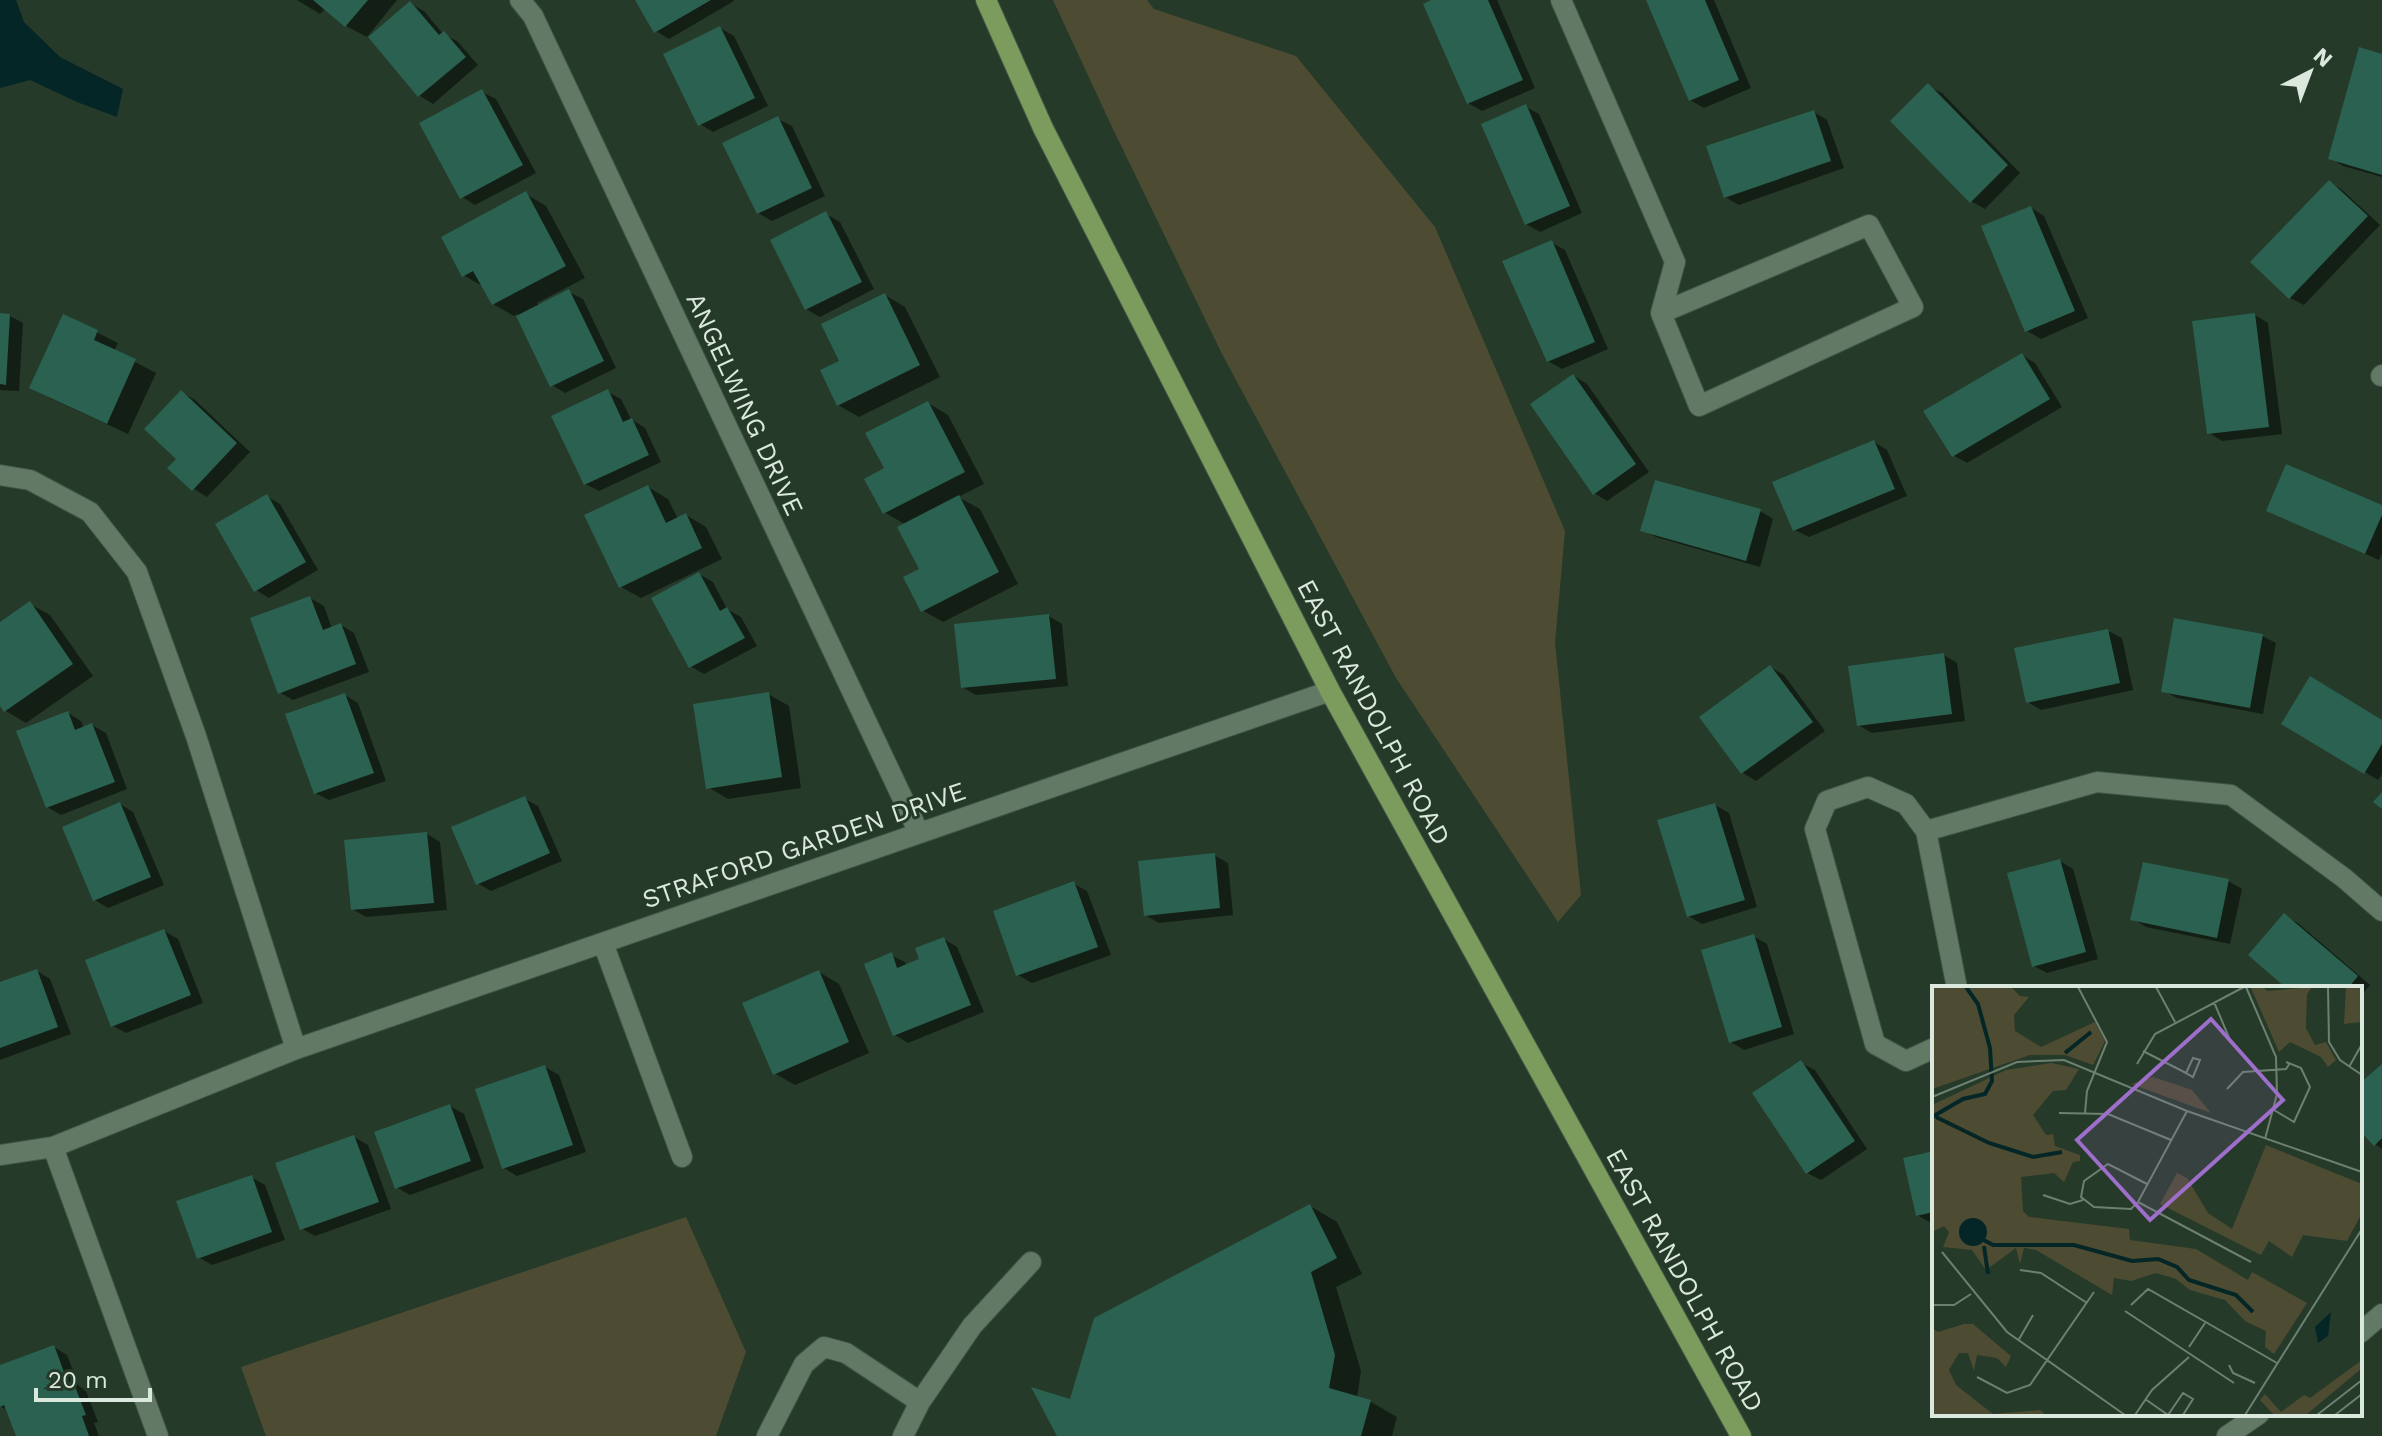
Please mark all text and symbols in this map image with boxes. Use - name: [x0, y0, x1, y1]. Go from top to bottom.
- north arrow: [2270, 32, 2350, 112]
- text: N: [2309, 43, 2337, 72]
- street label: ANGELWING DRIVE: [680, 288, 810, 520]
- street label: EAST RANDOLPH ROAD: [1291, 574, 1457, 850]
- street label: STRAFORD GARDEN DRIVE: [639, 776, 969, 914]
- inset map: [1932, 986, 2362, 1416]
- street label: EAST RANDOLPH ROAD: [1600, 1143, 1770, 1417]
- scale bar: [36, 1352, 150, 1402]
- text: 20 m: [48, 1366, 108, 1394]

